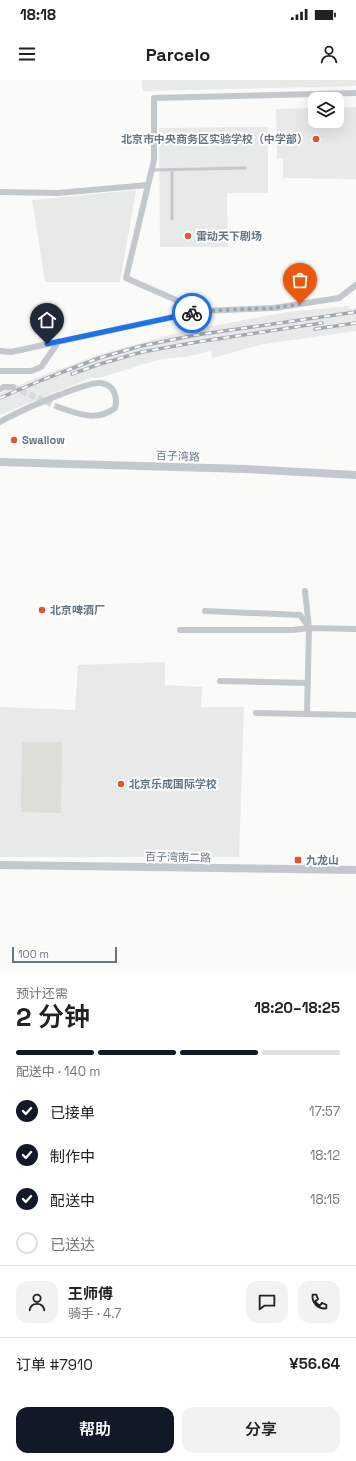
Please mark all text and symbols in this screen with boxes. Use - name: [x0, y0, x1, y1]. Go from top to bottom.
- text: 18:18: [20, 5, 56, 24]
- icon: menu: [16, 43, 38, 65]
- text: Parcelo: [146, 43, 210, 66]
- icon: person: [318, 43, 340, 65]
- map controls: [308, 92, 344, 128]
- button: layers: [308, 92, 344, 128]
- place label: 北京市中央商务区实验学校（中学部）: [121, 132, 308, 146]
- marker: 北京市中央商务区实验学校（中学部）: [311, 134, 321, 144]
- place label: 雷动天下剧场: [196, 229, 262, 243]
- marker: 雷动天下剧场: [183, 231, 193, 241]
- pin: [283, 263, 317, 304]
- icon: bag: [289, 269, 311, 291]
- courier: [172, 293, 212, 333]
- icon: bike: [181, 302, 203, 324]
- pin: [30, 303, 64, 344]
- icon: home: [36, 309, 58, 331]
- place label: Swallow: [22, 433, 65, 447]
- marker: Swallow: [9, 435, 19, 445]
- street label: 百子湾路: [156, 448, 200, 464]
- place label: 北京啤酒厂: [50, 603, 105, 617]
- marker: 北京啤酒厂: [37, 605, 47, 615]
- place label: 北京乐成国际学校: [129, 777, 217, 791]
- marker: 北京乐成国际学校: [116, 779, 126, 789]
- street label: 百子湾南二路: [145, 849, 211, 865]
- place label: 九龙山: [306, 853, 339, 867]
- marker: 九龙山: [293, 855, 303, 865]
- scale bar: [12, 945, 117, 964]
- text: 100 m: [18, 947, 49, 961]
- text: 预计还需: [16, 985, 68, 1002]
- text: 18:20–18:25: [254, 998, 340, 1017]
- text: 2 分钟: [16, 1000, 90, 1034]
- text: 配送中 · 140 m: [16, 1063, 101, 1080]
- icon: check: [16, 1100, 38, 1122]
- text: 已接单: [50, 1103, 95, 1122]
- text: 17:57: [309, 1103, 340, 1120]
- icon: check: [16, 1144, 38, 1166]
- text: 制作中: [50, 1147, 95, 1166]
- text: 18:12: [310, 1147, 340, 1164]
- icon: check: [16, 1188, 38, 1210]
- text: 配送中: [50, 1191, 95, 1210]
- text: 18:15: [310, 1191, 340, 1208]
- text: 已送达: [50, 1235, 95, 1254]
- button: person: [16, 1281, 58, 1323]
- button: chat: [246, 1281, 288, 1323]
- button: phone: [298, 1281, 340, 1323]
- text: 王师傅: [68, 1284, 113, 1303]
- text: 骑手 · 4.7: [68, 1305, 121, 1322]
- text: ¥56.64: [289, 1354, 340, 1373]
- text: 订单 #7910: [16, 1355, 93, 1374]
- button: 帮助: [16, 1407, 174, 1453]
- button: 分享: [182, 1407, 340, 1453]

